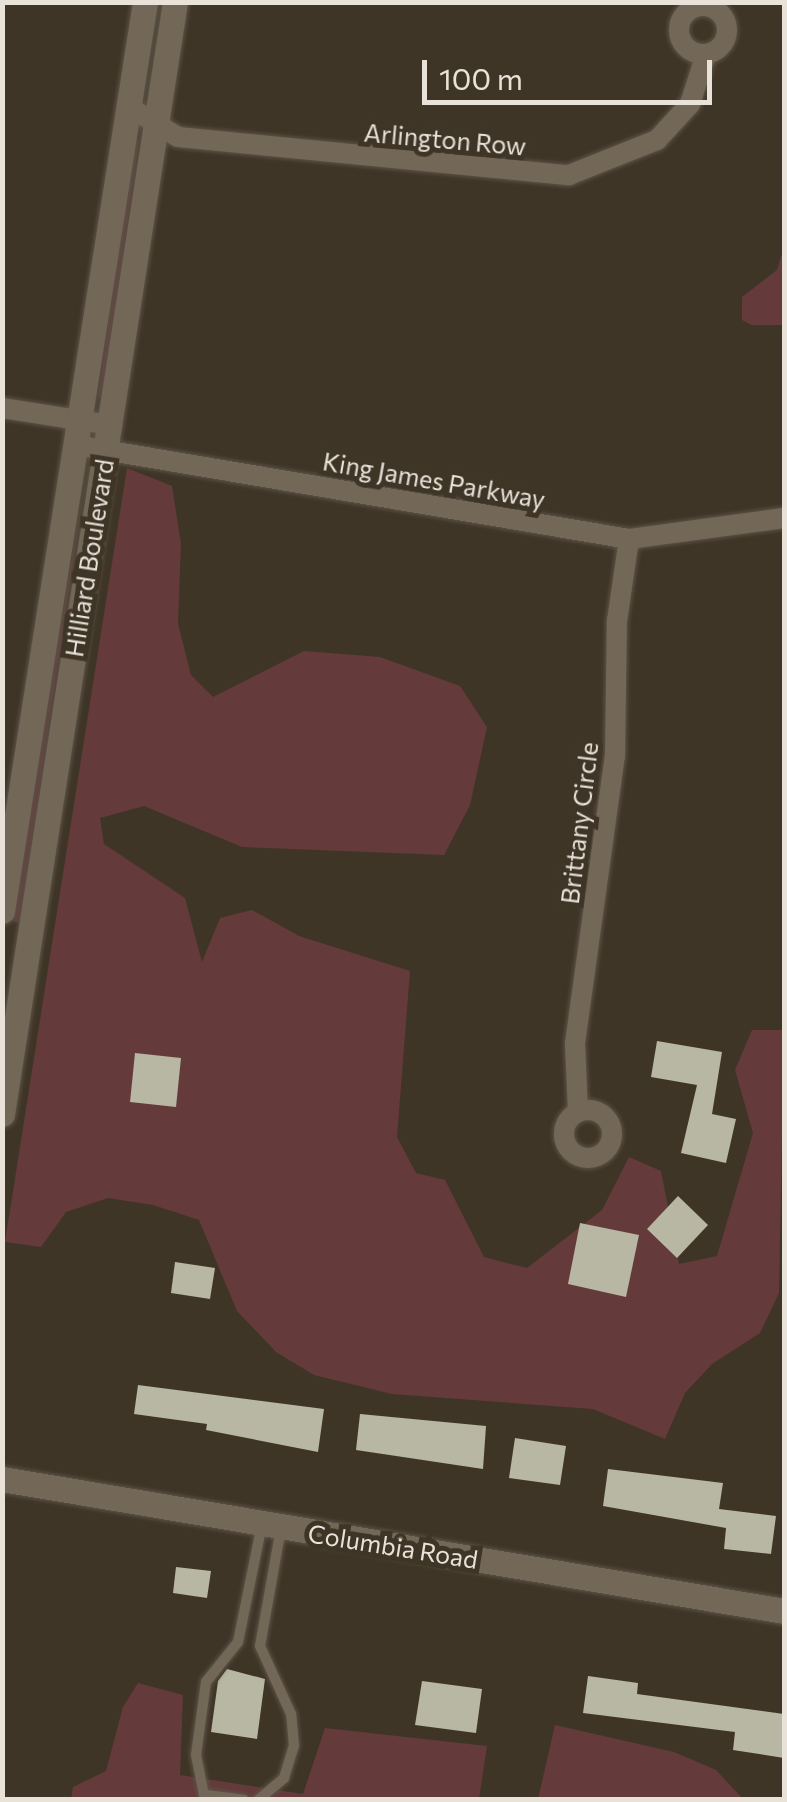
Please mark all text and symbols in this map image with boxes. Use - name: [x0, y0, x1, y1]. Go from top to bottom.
- scale bar: [427, 40, 717, 102]
- text: 100 m: [439, 59, 523, 96]
- street label: Arlington Row: [363, 117, 527, 161]
- street label: King James Parkway: [321, 446, 547, 514]
- street label: Hilliard Boulevard: [59, 457, 119, 659]
- street label: Brittany Circle: [554, 740, 604, 906]
- street label: Columbia Road: [306, 1518, 480, 1574]

